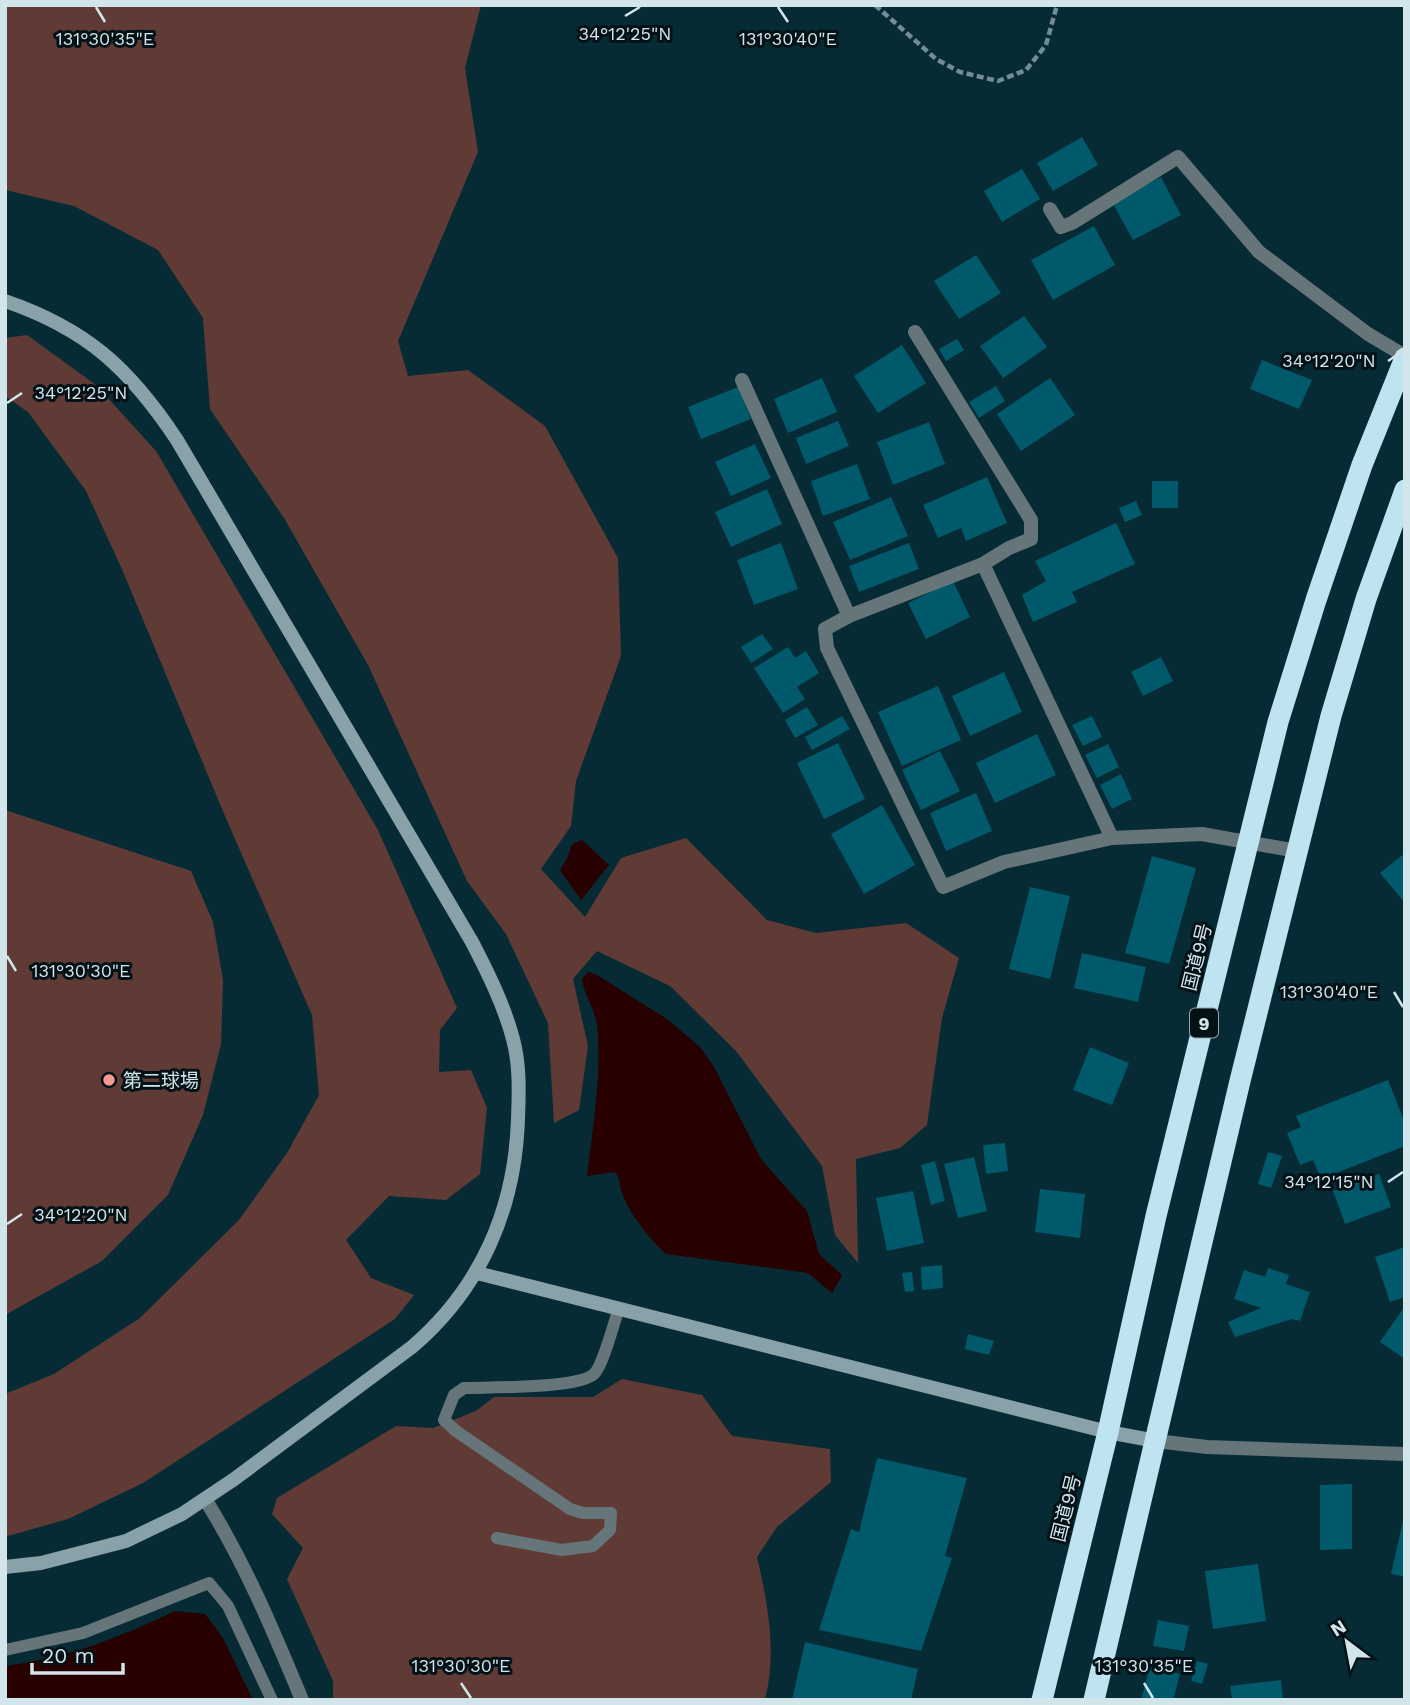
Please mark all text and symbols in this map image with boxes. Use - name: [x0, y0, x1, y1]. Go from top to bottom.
- text: 34°12'25"N: [579, 23, 671, 44]
- text: 131°30'35"E: [56, 28, 154, 49]
- text: 131°30'40"E: [739, 28, 837, 49]
- text: 34°12'20"N: [1282, 350, 1376, 371]
- text: 34°12'25"N: [35, 382, 127, 403]
- street label: 国道9号: [1178, 921, 1216, 993]
- text: 131°30'30"E: [31, 960, 131, 981]
- text: 131°30'40"E: [1280, 981, 1378, 1002]
- road number: 9: [1190, 1008, 1218, 1038]
- place label: 第二球場: [123, 1069, 199, 1092]
- marker: 第二球場: [101, 1072, 117, 1088]
- text: 34°12'15"N: [1284, 1171, 1374, 1192]
- text: 34°12'20"N: [34, 1204, 128, 1225]
- street label: 国道9号: [1047, 1472, 1085, 1544]
- north arrow: [1312, 1607, 1382, 1677]
- text: N: [1326, 1615, 1350, 1641]
- scale bar: [32, 1632, 122, 1676]
- text: 20 m: [42, 1643, 94, 1668]
- text: 131°30'30"E: [411, 1655, 511, 1676]
- text: 131°30'35"E: [1095, 1655, 1193, 1676]

